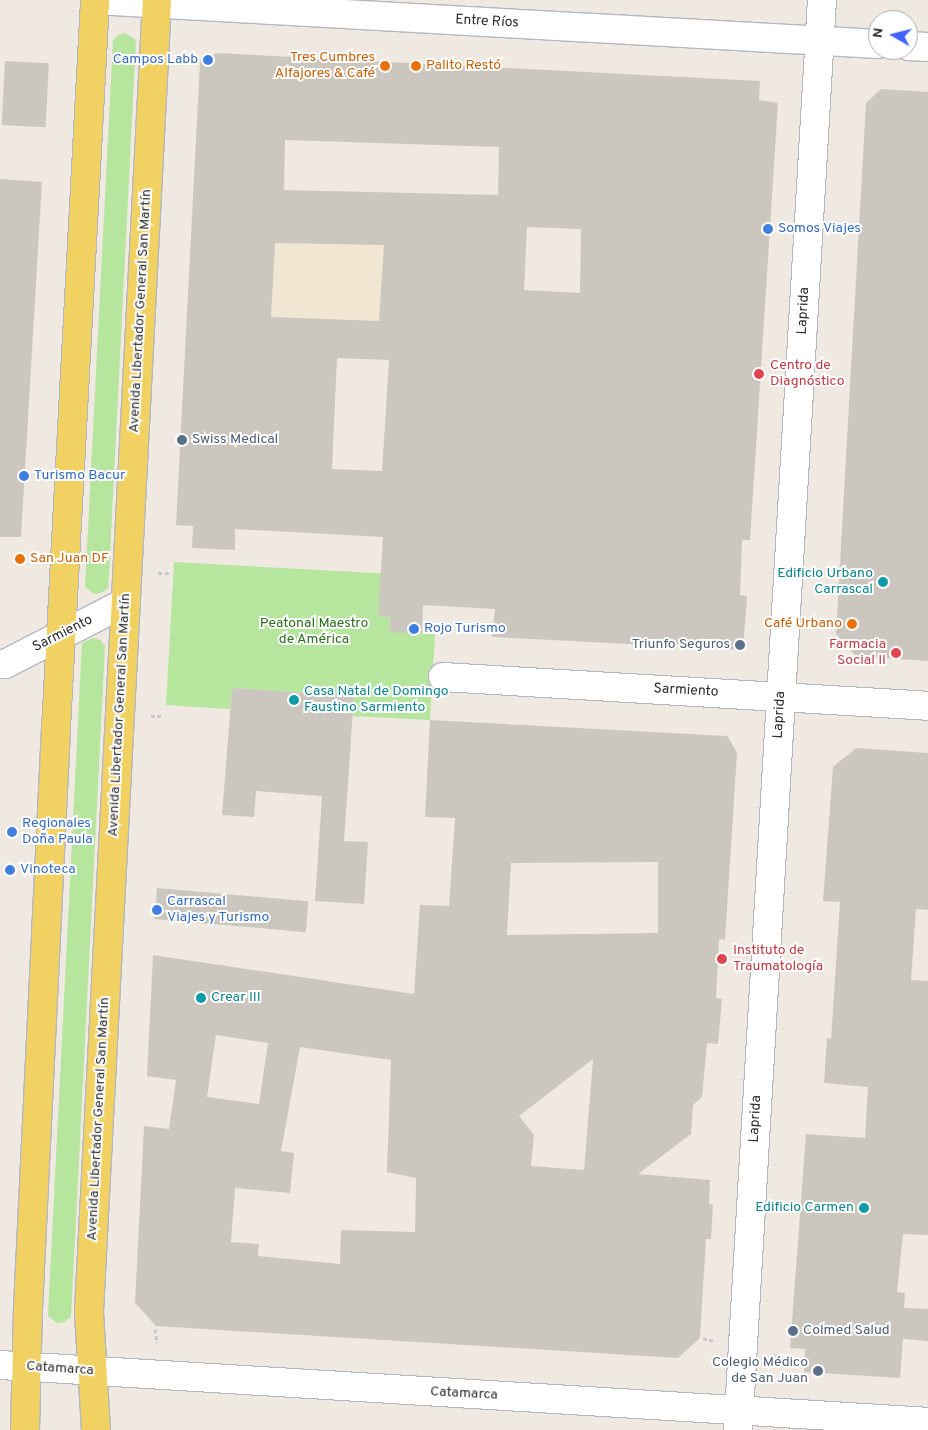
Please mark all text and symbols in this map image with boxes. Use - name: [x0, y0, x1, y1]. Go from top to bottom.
- north arrow: [868, 10, 918, 60]
- street label: Entre Ríos: [455, 12, 519, 32]
- text: N: [870, 27, 888, 39]
- place label: Tres Cumbres Alfajores & Café: [275, 50, 375, 82]
- place label: Campos Labb: [113, 52, 198, 68]
- marker: Campos Labb: [202, 54, 214, 66]
- place label: Palito Restó: [426, 58, 501, 74]
- marker: Tres Cumbres Alfajores & Café: [379, 60, 391, 72]
- marker: Palito Restó: [410, 60, 422, 72]
- street label: Avenida Libertador General San Martín: [126, 189, 156, 433]
- place label: Somos Viajes: [778, 221, 861, 237]
- marker: Somos Viajes: [762, 223, 774, 235]
- street label: Laprida: [794, 287, 814, 335]
- place label: Centro de Diagnóstico: [770, 358, 844, 391]
- marker: Centro de Diagnóstico: [752, 367, 766, 381]
- place label: Swiss Medical: [192, 432, 278, 448]
- marker: Swiss Medical: [176, 434, 188, 446]
- place label: Turismo Bacur: [34, 468, 125, 484]
- marker: Turismo Bacur: [18, 470, 30, 482]
- place label: San Juan DF: [30, 551, 109, 567]
- marker: San Juan DF: [14, 553, 26, 565]
- place label: Edificio Urbano Carrascal: [777, 566, 873, 598]
- marker: Edificio Urbano Carrascal: [877, 576, 889, 588]
- street label: Avenida Libertador General San Martín: [105, 593, 135, 837]
- street label: Sarmiento: [30, 612, 96, 656]
- park label: Peatonal Maestro de América: [260, 616, 368, 648]
- place label: Café Urbano: [764, 616, 842, 632]
- marker: Café Urbano: [846, 618, 858, 630]
- place label: Rojo Turismo: [424, 621, 506, 637]
- marker: Rojo Turismo: [408, 623, 420, 635]
- place label: Triunfo Seguros: [632, 637, 730, 653]
- place label: Farmacia Social II: [829, 637, 886, 670]
- marker: Triunfo Seguros: [734, 639, 746, 651]
- marker: Farmacia Social II: [890, 647, 902, 659]
- street label: Sarmiento: [653, 681, 719, 701]
- place label: Casa Natal de Domingo Faustino Sarmiento: [304, 684, 449, 716]
- street label: Laprida: [770, 691, 790, 739]
- marker: Casa Natal de Domingo Faustino Sarmiento: [288, 694, 300, 706]
- place label: Regionales Doña Paula: [22, 816, 93, 849]
- marker: Regionales Doña Paula: [6, 826, 18, 838]
- place label: Vinoteca: [20, 862, 76, 878]
- marker: Vinoteca: [4, 864, 16, 876]
- place label: Carrascal Viajes y Turismo: [167, 894, 270, 926]
- marker: Carrascal Viajes y Turismo: [151, 904, 163, 916]
- place label: Instituto de Traumatología: [733, 943, 823, 976]
- marker: Instituto de Traumatología: [715, 952, 729, 966]
- place label: Crear III: [211, 990, 261, 1006]
- marker: Crear III: [195, 992, 207, 1004]
- street label: Avenida Libertador General San Martín: [84, 997, 114, 1241]
- street label: Laprida: [746, 1095, 766, 1143]
- place label: Edificio Carmen: [755, 1200, 854, 1216]
- marker: Edificio Carmen: [858, 1202, 870, 1214]
- place label: Colmed Salud: [803, 1323, 890, 1339]
- marker: Colmed Salud: [787, 1325, 799, 1337]
- place label: Colegio Médico de San Juan: [712, 1355, 808, 1388]
- street label: Catamarca: [26, 1358, 94, 1380]
- marker: Colegio Médico de San Juan: [812, 1365, 824, 1377]
- street label: Catamarca: [430, 1384, 498, 1404]

